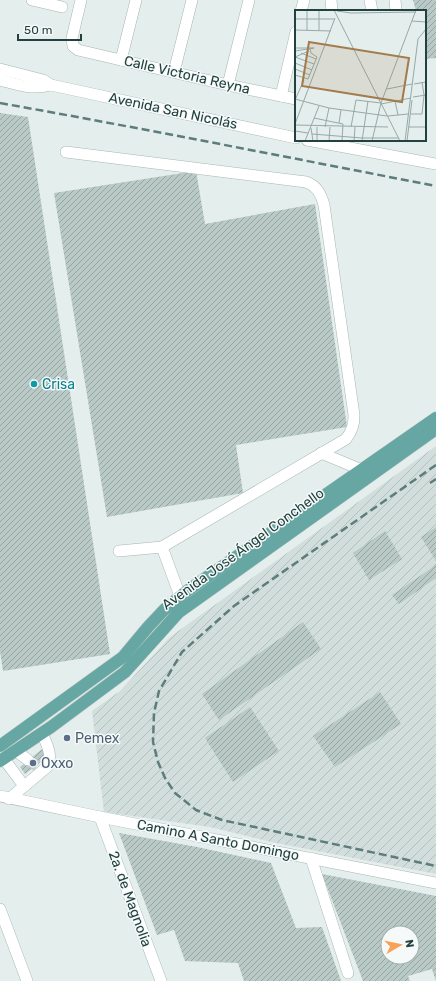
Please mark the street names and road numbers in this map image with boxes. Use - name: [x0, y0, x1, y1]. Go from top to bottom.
- street label: Calle Victoria Reyna: [122, 52, 252, 98]
- street label: Avenida San Nicolás: [107, 89, 239, 133]
- street label: Avenida José Ángel Conchello: [158, 484, 327, 614]
- street label: Camino A Santo Domingo: [135, 816, 301, 864]
- street label: 2a. de Magnolia: [105, 849, 155, 949]

